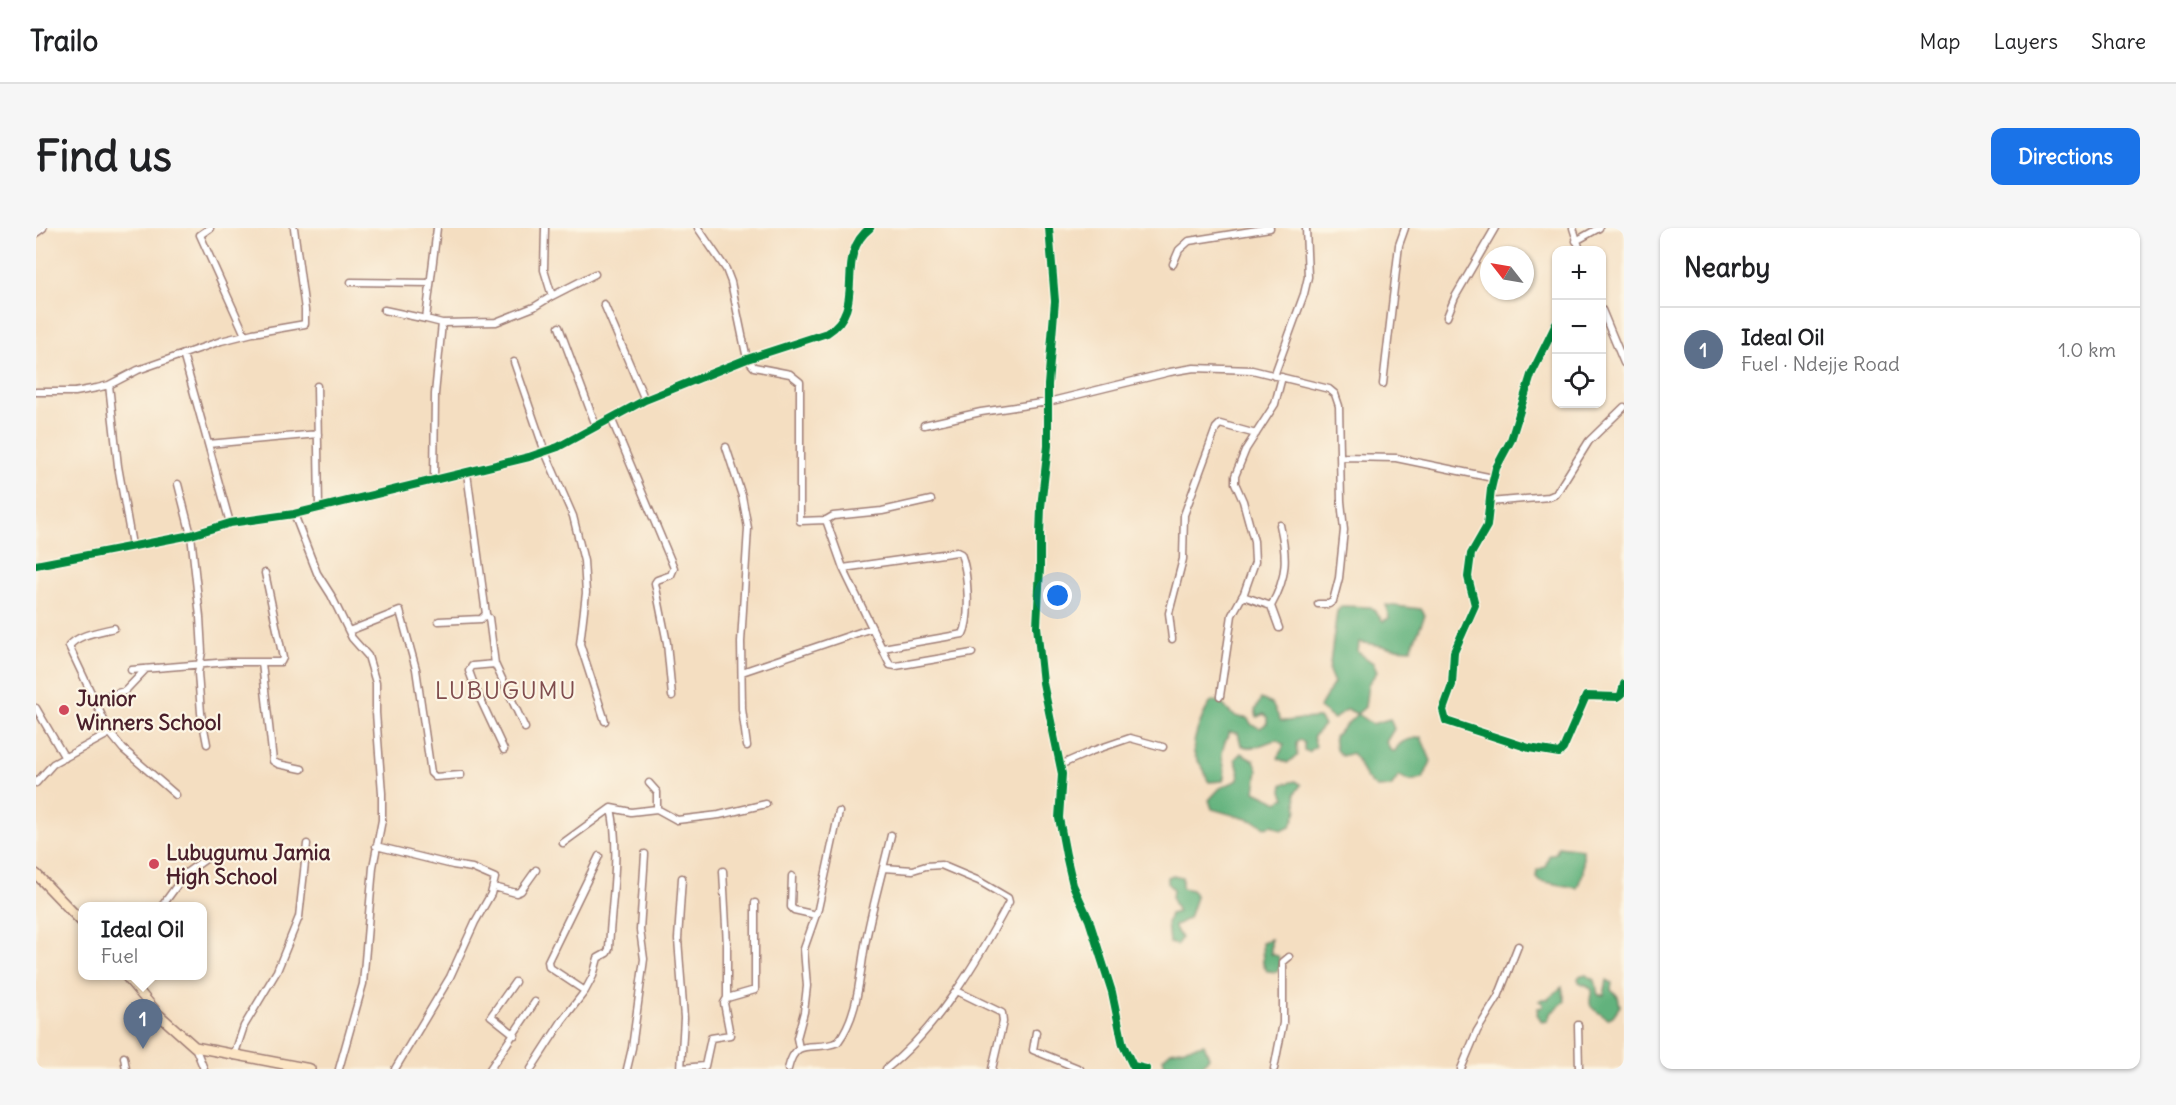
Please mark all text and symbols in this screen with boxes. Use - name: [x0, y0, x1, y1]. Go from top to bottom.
- text: Trailo: [30, 23, 98, 59]
- text: Map: [1920, 28, 1960, 55]
- text: Layers: [1993, 28, 2058, 55]
- text: Share: [2091, 28, 2146, 55]
- button: Directions: [1991, 128, 2140, 185]
- text: Find us: [36, 130, 172, 182]
- north arrow: [1480, 246, 1534, 300]
- map controls: [1552, 246, 1606, 408]
- button: +: [1552, 246, 1606, 300]
- text: Nearby: [1684, 251, 1770, 284]
- button: −: [1552, 300, 1606, 354]
- text: Ideal Oil: [1741, 323, 1824, 351]
- text: 1: [1700, 337, 1707, 362]
- text: 1.0 km: [2058, 337, 2116, 362]
- text: Fuel · Ndejje Road: [1741, 351, 1900, 376]
- button: locate: [1552, 354, 1606, 408]
- your location: [1043, 581, 1072, 610]
- district label: LUBUGUMU: [435, 675, 577, 705]
- place label: Junior Winners School: [76, 685, 221, 736]
- marker: Junior Winners School: [57, 703, 71, 717]
- place label: Lubugumu Jamia High School: [166, 839, 331, 890]
- marker: Lubugumu Jamia High School: [147, 857, 161, 871]
- popup: [78, 902, 207, 980]
- text: Ideal Oil: [101, 915, 184, 943]
- text: Fuel: [101, 943, 138, 968]
- pin: 1: [124, 1000, 162, 1049]

